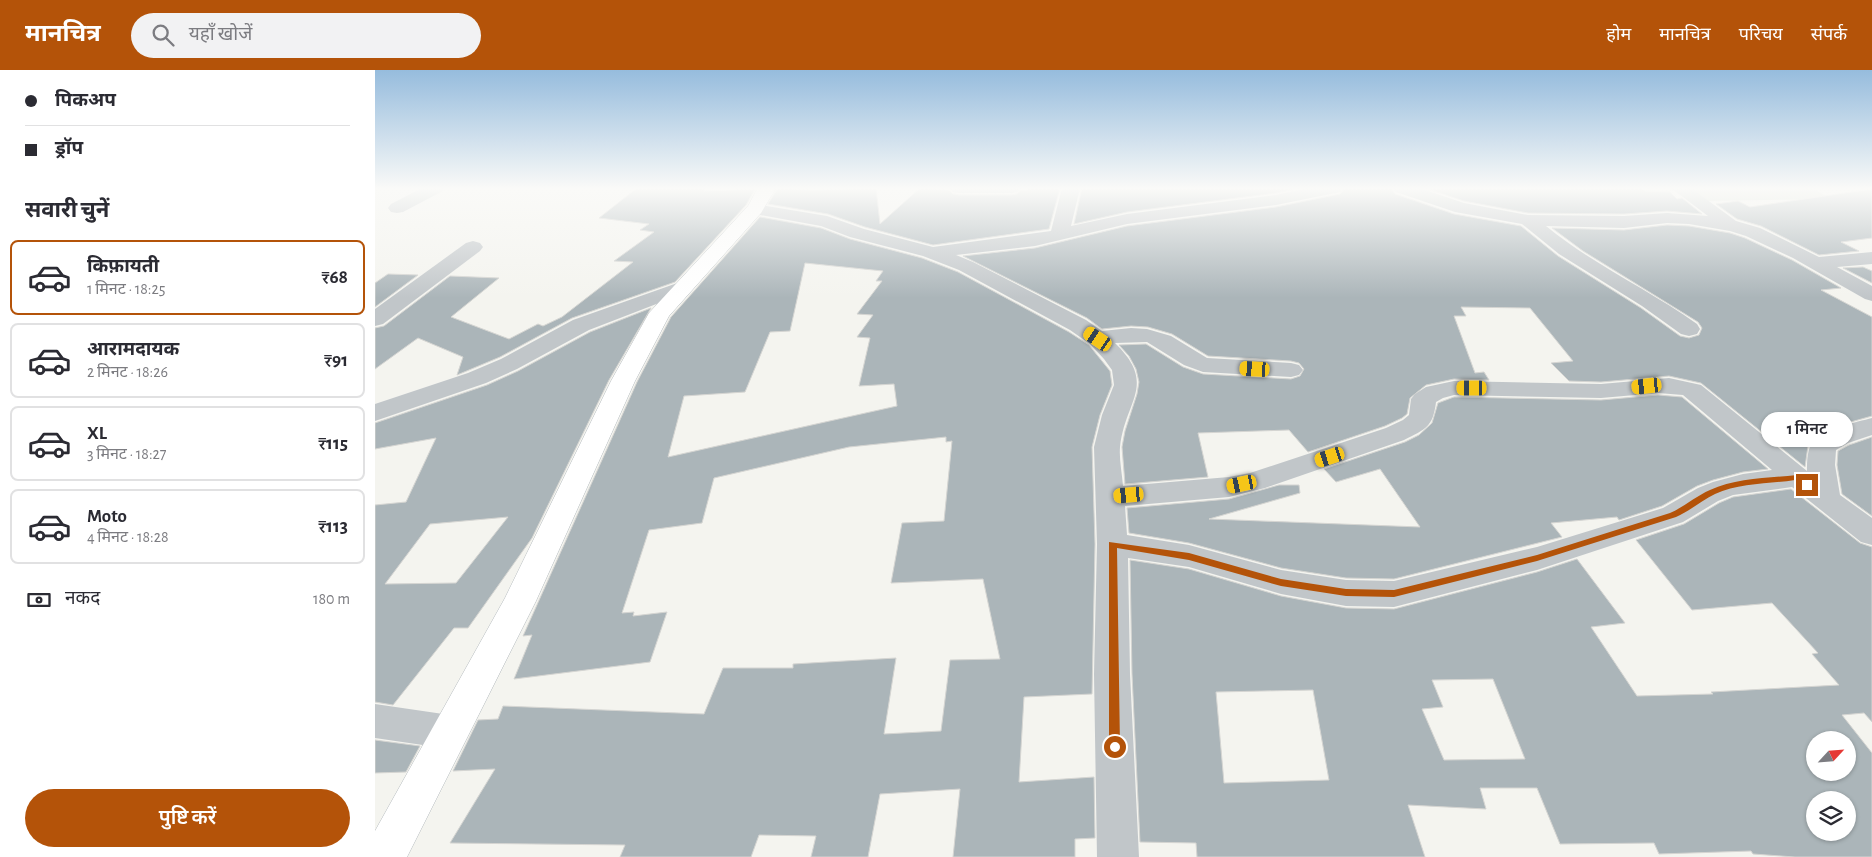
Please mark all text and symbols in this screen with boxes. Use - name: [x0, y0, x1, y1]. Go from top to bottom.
- search box: [131, 13, 481, 58]
- icon: search: [149, 21, 177, 49]
- text: मानचित्र: [25, 22, 101, 46]
- text: यहाँ खोजें: [189, 25, 252, 44]
- text: होम: [1606, 26, 1631, 44]
- text: मानचित्र: [1659, 26, 1711, 44]
- text: परिचय: [1739, 26, 1783, 44]
- text: संपर्क: [1811, 26, 1847, 44]
- text: पिकअप: [55, 91, 116, 110]
- text: ड्रॉप: [55, 139, 83, 158]
- text: सवारी चुनें: [25, 199, 109, 221]
- icon: car: [27, 255, 72, 300]
- text: किफ़ायती: [87, 257, 159, 276]
- text: ₹68: [321, 268, 348, 287]
- text: 1 मिनट · 18:25: [87, 281, 165, 297]
- car: [1081, 324, 1114, 354]
- icon: car: [27, 338, 72, 383]
- text: आरामदायक: [87, 340, 179, 359]
- text: ₹91: [324, 351, 348, 370]
- car: [1239, 361, 1270, 377]
- text: 2 मिनट · 18:26: [87, 364, 168, 380]
- car: [1631, 377, 1662, 395]
- car: [1457, 381, 1487, 396]
- callout: 1 मिनट: [1761, 412, 1853, 448]
- icon: car: [27, 421, 72, 466]
- text: 1 मिनट: [1787, 421, 1827, 437]
- text: XL: [87, 424, 107, 443]
- text: ₹115: [318, 434, 348, 453]
- car: [1313, 445, 1346, 469]
- text: 3 मिनट · 18:27: [87, 446, 167, 462]
- car: [1225, 474, 1258, 494]
- route end: [1796, 474, 1818, 496]
- car: [1113, 486, 1144, 504]
- icon: car: [27, 504, 72, 549]
- text: Moto: [87, 507, 127, 526]
- text: ₹113: [318, 517, 348, 536]
- text: 4 मिनट · 18:28: [87, 529, 169, 545]
- icon: cash: [25, 586, 53, 614]
- text: नकद: [65, 589, 100, 608]
- text: 180 m: [313, 591, 350, 607]
- north arrow: [1806, 731, 1856, 781]
- map controls: [1806, 731, 1856, 841]
- route start: [1104, 736, 1126, 758]
- button: पुष्टि करें: [25, 789, 350, 847]
- button: layers: [1806, 791, 1856, 841]

